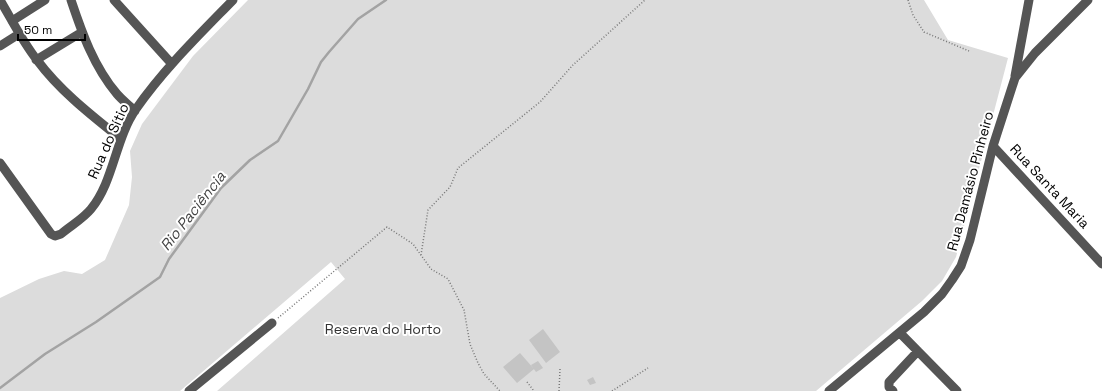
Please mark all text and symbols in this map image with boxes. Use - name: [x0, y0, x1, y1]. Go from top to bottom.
- scale bar: [18, 16, 85, 42]
- text: 50 m: [24, 22, 52, 38]
- street label: Rua do Sítio: [83, 100, 133, 182]
- street label: Rua Damásio Pinheiro: [943, 109, 997, 253]
- street label: Rua Santa Maria: [1006, 140, 1094, 232]
- water label: Rio Paciência: [156, 167, 230, 254]
- park label: Reserva do Horto: [325, 320, 441, 338]

